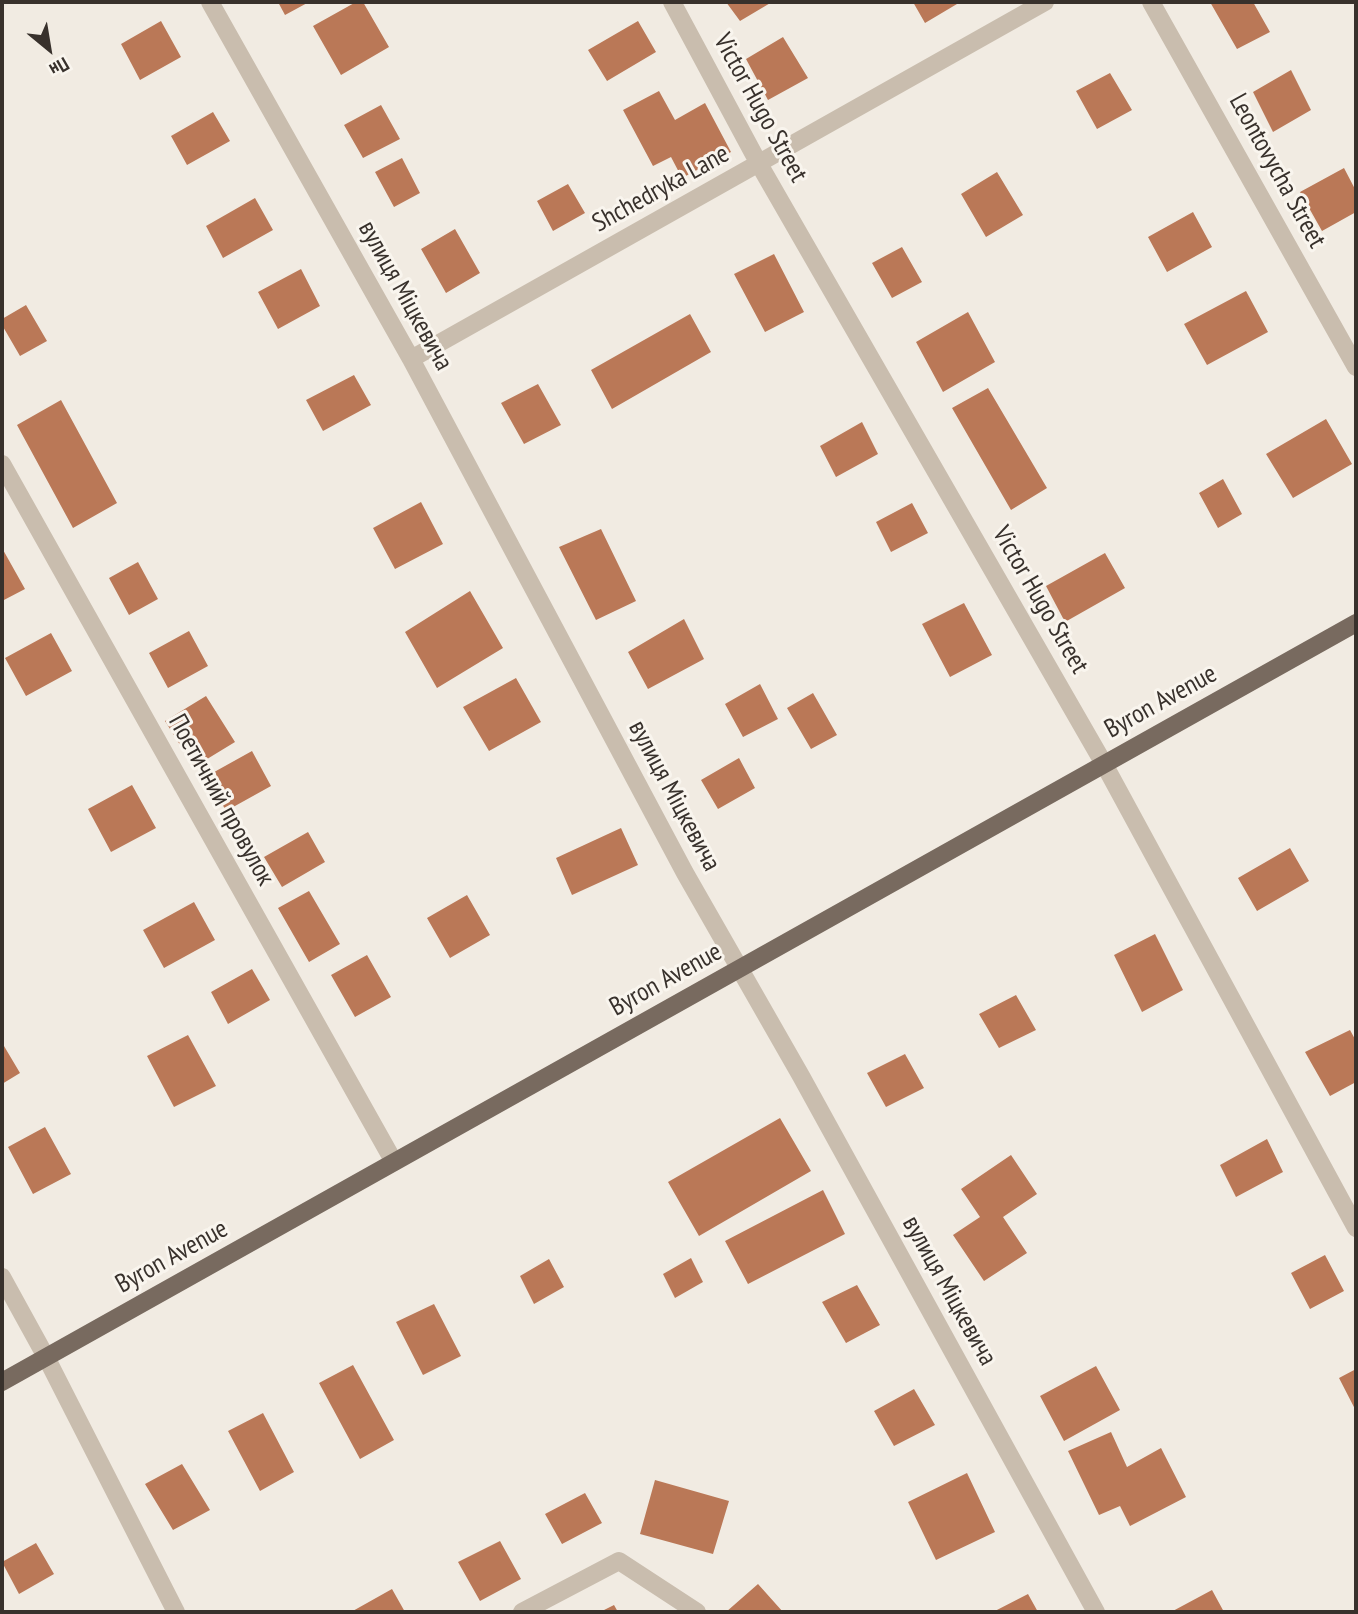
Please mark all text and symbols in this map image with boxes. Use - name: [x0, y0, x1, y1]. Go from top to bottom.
- north arrow: [14, 14, 84, 84]
- street label: Victor Hugo Street: [706, 28, 814, 188]
- text: Пн: [46, 52, 73, 82]
- street label: Leontovychа Street: [1222, 89, 1332, 253]
- street label: Shchedryka Lane: [587, 139, 735, 239]
- street label: вулиця Міцкевича: [351, 216, 459, 376]
- street label: Victor Hugo Street: [985, 521, 1095, 679]
- street label: Byron Avenue: [1100, 659, 1222, 745]
- street label: Поетичний провулок: [161, 709, 281, 891]
- street label: вулиця Міцкевича: [621, 715, 727, 877]
- street label: Byron Avenue: [605, 937, 727, 1023]
- street label: вулиця Міцкевича: [895, 1211, 1003, 1371]
- street label: Byron Avenue: [111, 1214, 233, 1300]

